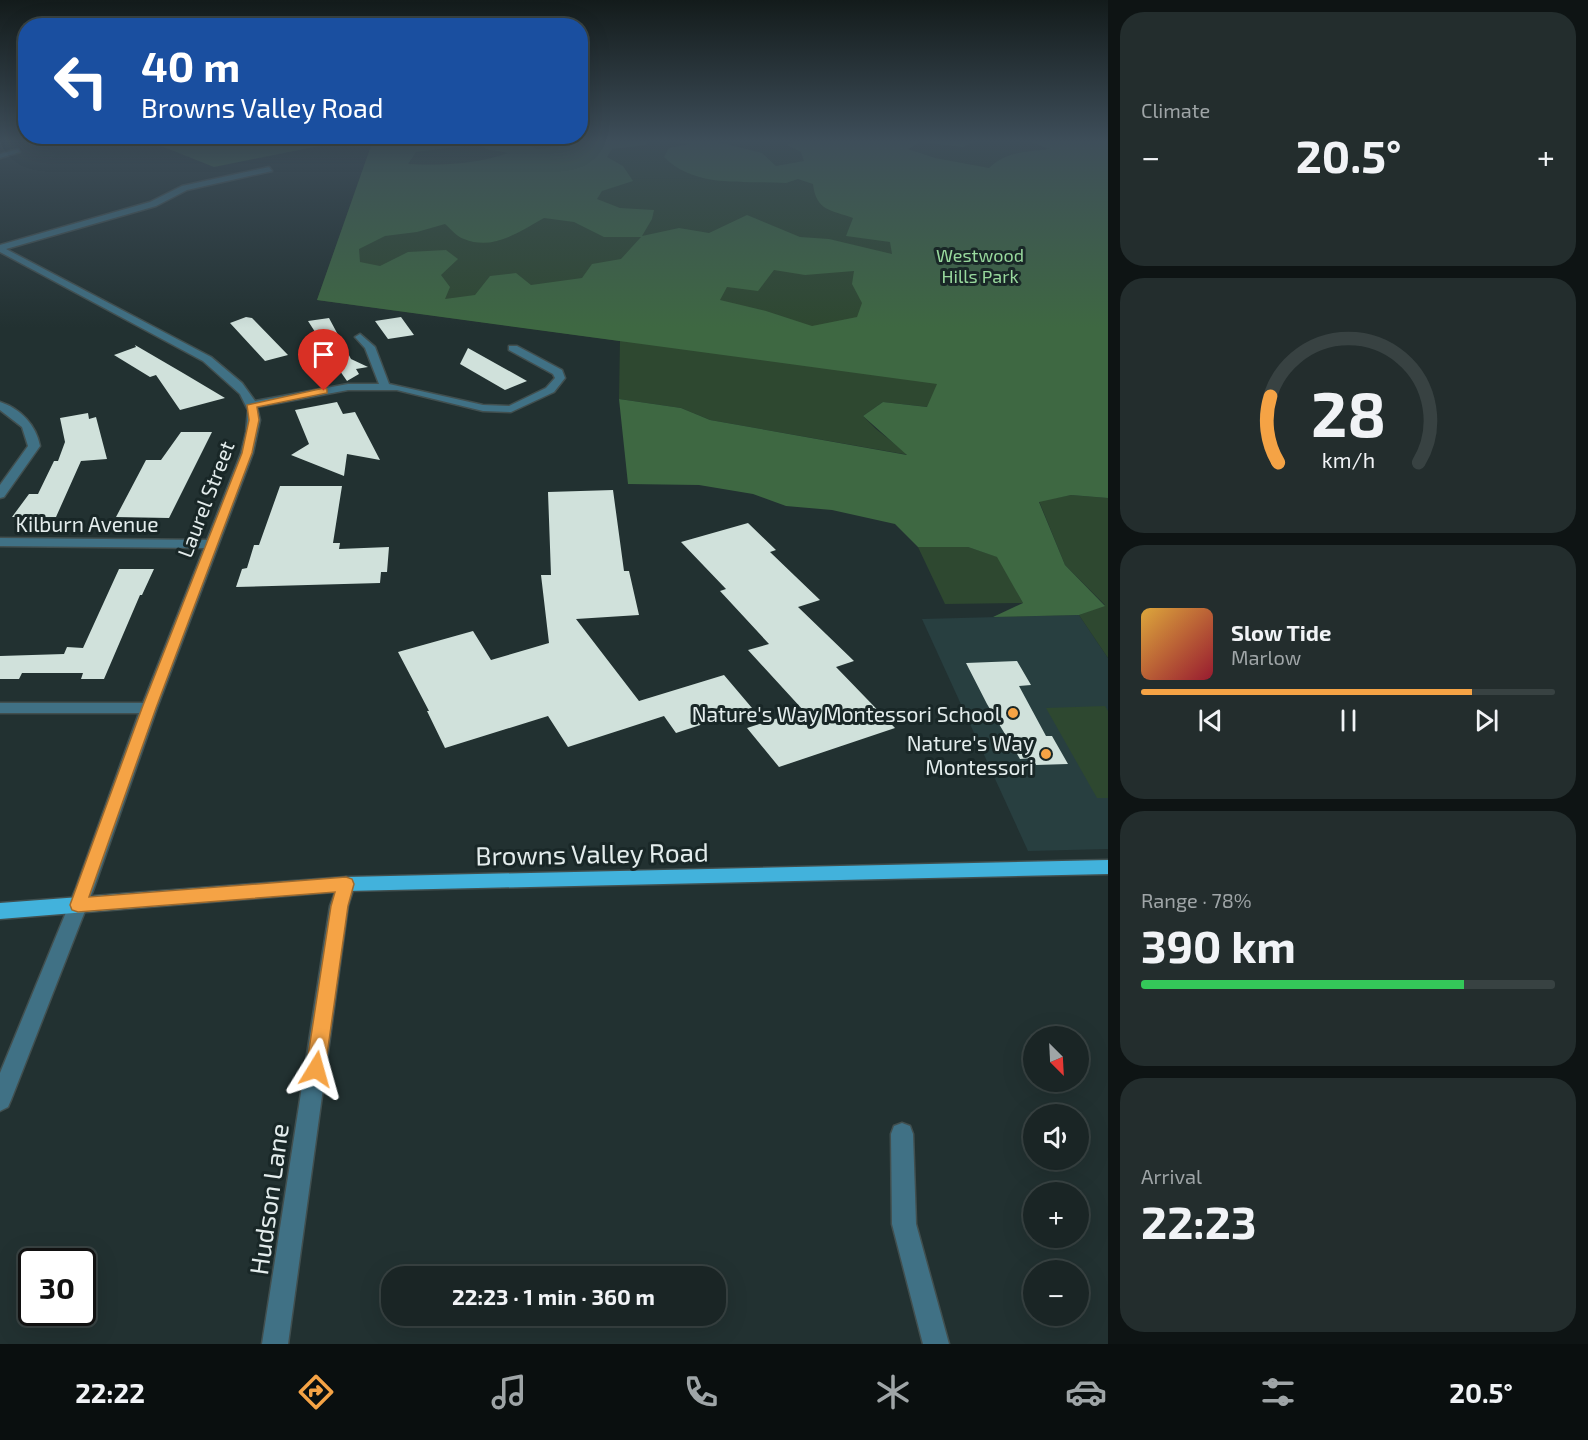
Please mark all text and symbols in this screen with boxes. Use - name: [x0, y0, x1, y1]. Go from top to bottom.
- text: 40 m: [141, 40, 240, 90]
- icon: left: [42, 42, 120, 120]
- text: Browns Valley Road: [141, 91, 383, 123]
- text: Climate: [1141, 98, 1210, 122]
- text: 20.5°: [1296, 128, 1401, 182]
- text: −: [1141, 136, 1160, 176]
- text: +: [1537, 136, 1555, 176]
- park label: Westwood Hills Park: [936, 244, 1024, 287]
- pin: [298, 329, 349, 391]
- icon: arrive: [307, 338, 340, 371]
- text: 28: [1310, 375, 1386, 450]
- street label: Laurel Street: [171, 437, 239, 561]
- text: km/h: [1321, 447, 1375, 472]
- street label: Kilburn Avenue: [16, 511, 158, 536]
- text: Slow Tide: [1231, 619, 1331, 645]
- text: Marlow: [1231, 645, 1301, 669]
- place label: Nature's Way Montessori School: [692, 701, 1002, 726]
- icon: previous: [1194, 704, 1227, 737]
- icon: pause: [1332, 704, 1365, 737]
- icon: next: [1470, 704, 1503, 737]
- marker: Nature's Way Montessori School: [1006, 706, 1020, 720]
- place label: Nature's Way Montessori: [907, 730, 1034, 779]
- marker: Nature's Way Montessori: [1039, 747, 1053, 761]
- street label: Browns Valley Road: [475, 835, 709, 871]
- text: Range · 78%: [1141, 888, 1252, 912]
- text: 390 km: [1141, 918, 1296, 972]
- north arrow: [1023, 1026, 1089, 1092]
- map controls: [1023, 1026, 1089, 1326]
- position arrow: [284, 1037, 348, 1101]
- button: sound: [1023, 1104, 1089, 1170]
- street label: Hudson Lane: [242, 1121, 294, 1277]
- text: Arrival: [1141, 1164, 1202, 1188]
- button: +: [1023, 1182, 1089, 1248]
- text: 22:23: [1141, 1194, 1257, 1248]
- speed limit sign: 30: [18, 1248, 96, 1326]
- button: −: [1023, 1260, 1089, 1326]
- text: 22:23 · 1 min · 360 m: [452, 1283, 655, 1309]
- icon: directions: [295, 1371, 337, 1413]
- icon: music: [488, 1371, 530, 1413]
- icon: phone: [680, 1371, 722, 1413]
- icon: climate: [872, 1371, 914, 1413]
- icon: car: [1065, 1371, 1107, 1413]
- icon: filters: [1257, 1371, 1299, 1413]
- text: 22:22: [75, 1376, 145, 1408]
- text: 20.5°: [1449, 1376, 1513, 1408]

